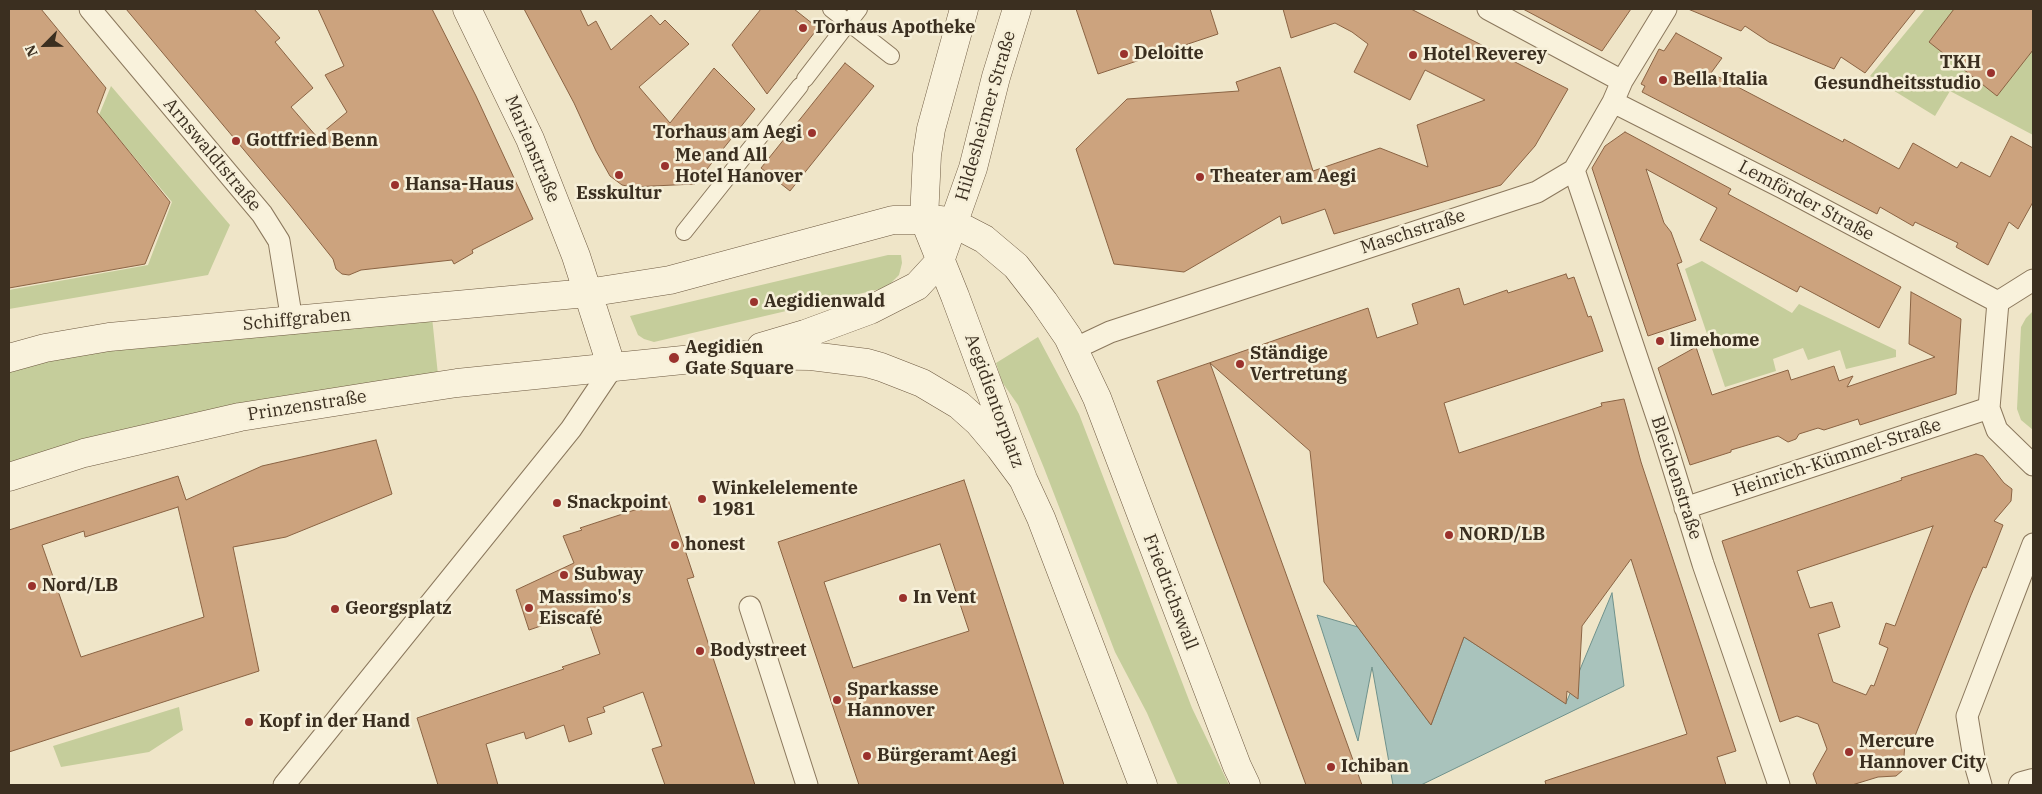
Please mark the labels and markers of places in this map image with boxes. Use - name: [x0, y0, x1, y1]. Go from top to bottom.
- place label: Torhaus Apotheke: [813, 17, 975, 39]
- marker: Torhaus Apotheke: [797, 22, 809, 34]
- place label: Deloitte: [1134, 43, 1204, 65]
- place label: Hotel Reverey: [1423, 44, 1547, 66]
- marker: Deloitte: [1118, 48, 1130, 60]
- marker: Hotel Reverey: [1407, 49, 1419, 61]
- place label: TKH Gesundheitsstudio: [1814, 52, 1981, 94]
- marker: TKH Gesundheitsstudio: [1985, 67, 1997, 79]
- place label: Bella Italia: [1673, 69, 1768, 91]
- marker: Bella Italia: [1657, 74, 1669, 86]
- place label: Torhaus am Aegi: [653, 122, 802, 144]
- marker: Torhaus am Aegi: [806, 127, 818, 139]
- place label: Gottfried Benn: [246, 130, 378, 152]
- marker: Gottfried Benn: [230, 135, 242, 147]
- place label: Me and All Hotel Hanover: [675, 145, 803, 188]
- marker: Me and All Hotel Hanover: [659, 160, 671, 172]
- place label: Theater am Aegi: [1210, 166, 1356, 188]
- marker: Esskultur: [613, 169, 625, 181]
- marker: Theater am Aegi: [1194, 171, 1206, 183]
- place label: Hansa-Haus: [405, 174, 514, 196]
- marker: Hansa-Haus: [389, 179, 401, 191]
- place label: Esskultur: [576, 183, 662, 205]
- place label: Aegidienwald: [764, 291, 885, 313]
- marker: Aegidienwald: [748, 296, 760, 308]
- place label: limehome: [1670, 330, 1759, 352]
- marker: limehome: [1654, 335, 1666, 347]
- place label: Aegidien Gate Square: [685, 337, 794, 379]
- place label: Ständige Vertretung: [1250, 343, 1347, 386]
- marker: Aegidien Gate Square: [667, 351, 681, 365]
- marker: Ständige Vertretung: [1234, 358, 1246, 370]
- place label: Winkelelemente 1981: [712, 478, 858, 520]
- place label: Snackpoint: [567, 492, 668, 514]
- marker: Winkelelemente 1981: [696, 493, 708, 505]
- marker: Snackpoint: [551, 497, 563, 509]
- place label: NORD/LB: [1459, 524, 1545, 546]
- marker: NORD/LB: [1443, 529, 1455, 541]
- place label: honest: [685, 534, 745, 556]
- marker: honest: [669, 539, 681, 551]
- place label: Subway: [574, 564, 644, 586]
- marker: Subway: [558, 569, 570, 581]
- place label: Nord/LB: [42, 575, 118, 597]
- marker: Nord/LB: [26, 580, 38, 592]
- place label: Massimo's Eiscafé: [539, 587, 631, 630]
- place label: In Vent: [913, 587, 976, 609]
- marker: In Vent: [897, 592, 909, 604]
- place label: Georgsplatz: [345, 598, 451, 620]
- marker: Massimo's Eiscafé: [523, 602, 535, 614]
- marker: Georgsplatz: [329, 603, 341, 615]
- place label: Bodystreet: [710, 640, 807, 662]
- marker: Bodystreet: [694, 645, 706, 657]
- place label: Sparkasse Hannover: [847, 679, 939, 722]
- marker: Sparkasse Hannover: [831, 694, 843, 706]
- place label: Kopf in der Hand: [259, 711, 410, 733]
- marker: Kopf in der Hand: [243, 716, 255, 728]
- place label: Mercure Hannover City: [1859, 731, 1986, 774]
- place label: Bürgeramt Aegi: [877, 745, 1017, 767]
- marker: Mercure Hannover City: [1843, 746, 1855, 758]
- marker: Bürgeramt Aegi: [861, 750, 873, 762]
- place label: Ichiban: [1341, 756, 1409, 778]
- marker: Ichiban: [1325, 761, 1337, 773]

